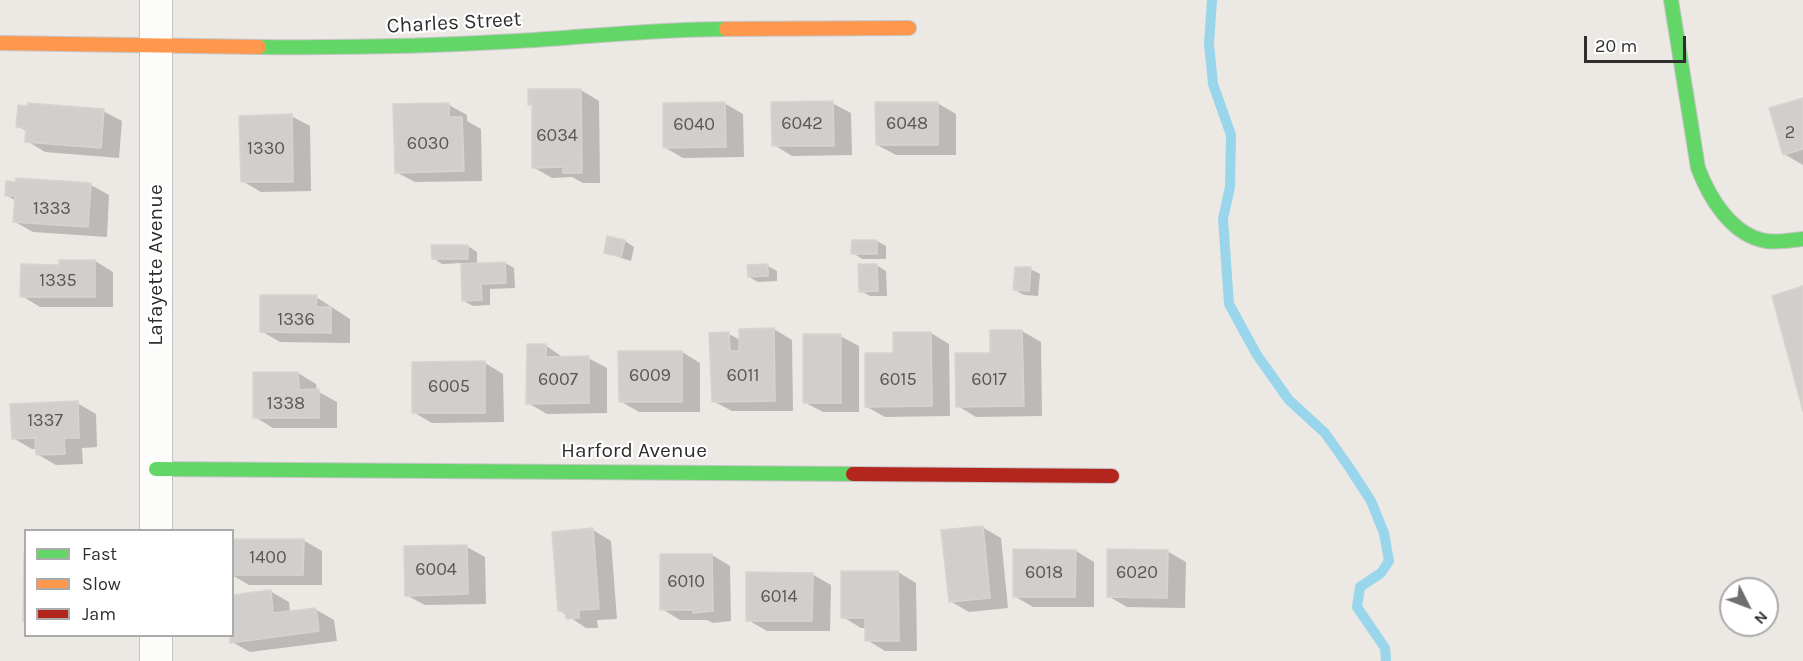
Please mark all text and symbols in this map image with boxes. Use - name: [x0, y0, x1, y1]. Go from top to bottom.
- street label: Charles Street: [386, 7, 522, 39]
- scale bar: [1587, 24, 1689, 62]
- text: 20 m: [1595, 35, 1637, 57]
- house number: 6042: [781, 113, 823, 135]
- house number: 6048: [886, 113, 928, 135]
- house number: 6040: [673, 114, 715, 136]
- house number: 2: [1785, 122, 1795, 144]
- house number: 6034: [536, 125, 578, 147]
- house number: 6030: [407, 133, 449, 155]
- house number: 1330: [247, 138, 285, 160]
- street label: Lafayette Avenue: [143, 184, 169, 346]
- house number: 1333: [33, 198, 71, 220]
- house number: 1335: [39, 270, 77, 292]
- house number: 1336: [277, 309, 315, 331]
- house number: 6009: [629, 365, 671, 387]
- house number: 6011: [727, 365, 759, 387]
- house number: 6007: [538, 369, 578, 391]
- house number: 6015: [879, 369, 917, 391]
- house number: 6017: [971, 369, 1007, 391]
- house number: 6005: [428, 376, 470, 398]
- house number: 1338: [267, 393, 305, 415]
- house number: 1337: [27, 410, 63, 432]
- street label: Harford Avenue: [561, 438, 707, 464]
- legend: [24, 529, 234, 637]
- text: Fast: [82, 543, 117, 565]
- house number: 1400: [249, 547, 287, 569]
- house number: 6004: [415, 559, 457, 581]
- house number: 6018: [1025, 562, 1063, 584]
- house number: 6020: [1116, 562, 1158, 584]
- house number: 6010: [667, 571, 705, 593]
- text: Slow: [82, 573, 121, 595]
- north arrow: [1719, 577, 1779, 637]
- house number: 6014: [761, 586, 797, 608]
- text: Jam: [82, 603, 116, 625]
- text: N: [1750, 607, 1772, 629]

